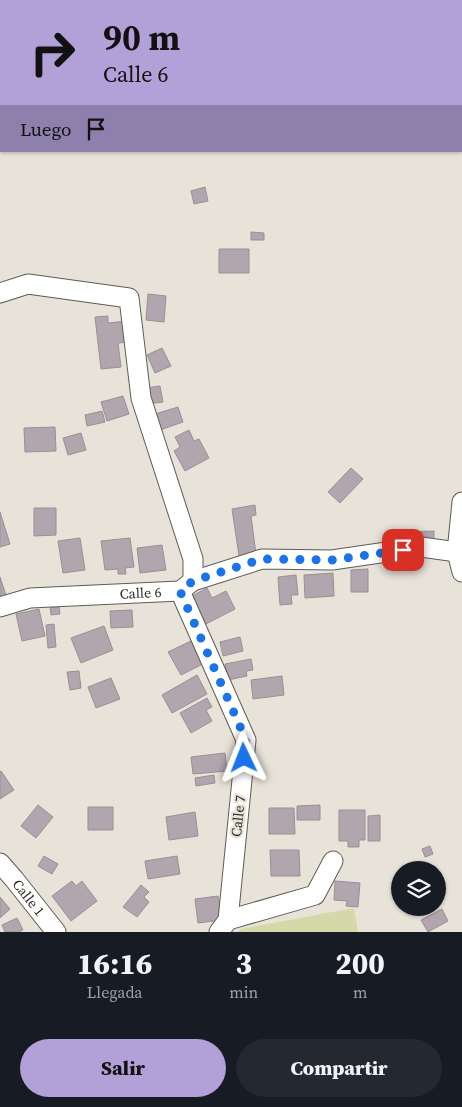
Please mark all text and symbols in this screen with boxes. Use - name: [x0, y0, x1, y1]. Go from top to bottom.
- text: 90 m: [103, 14, 180, 62]
- icon: right: [20, 20, 85, 85]
- text: Calle 6: [103, 59, 169, 89]
- icon: arrive: [82, 115, 110, 143]
- text: Luego: [20, 116, 72, 142]
- pin: [382, 529, 424, 571]
- icon: arrive: [389, 536, 417, 564]
- street label: Calle 6: [119, 582, 162, 604]
- position arrow: [217, 731, 269, 783]
- street label: Calle 7: [226, 794, 250, 838]
- map controls: [391, 861, 446, 916]
- button: layers: [391, 861, 446, 916]
- street label: Calle 1: [8, 875, 50, 920]
- text: 16:16: [77, 943, 152, 984]
- text: 3: [235, 943, 252, 984]
- text: 200: [335, 943, 385, 984]
- text: Llegada: [87, 981, 142, 1003]
- text: min: [229, 981, 258, 1003]
- text: m: [353, 981, 367, 1003]
- button: Salir: [20, 1039, 226, 1097]
- button: Compartir: [236, 1039, 442, 1097]

